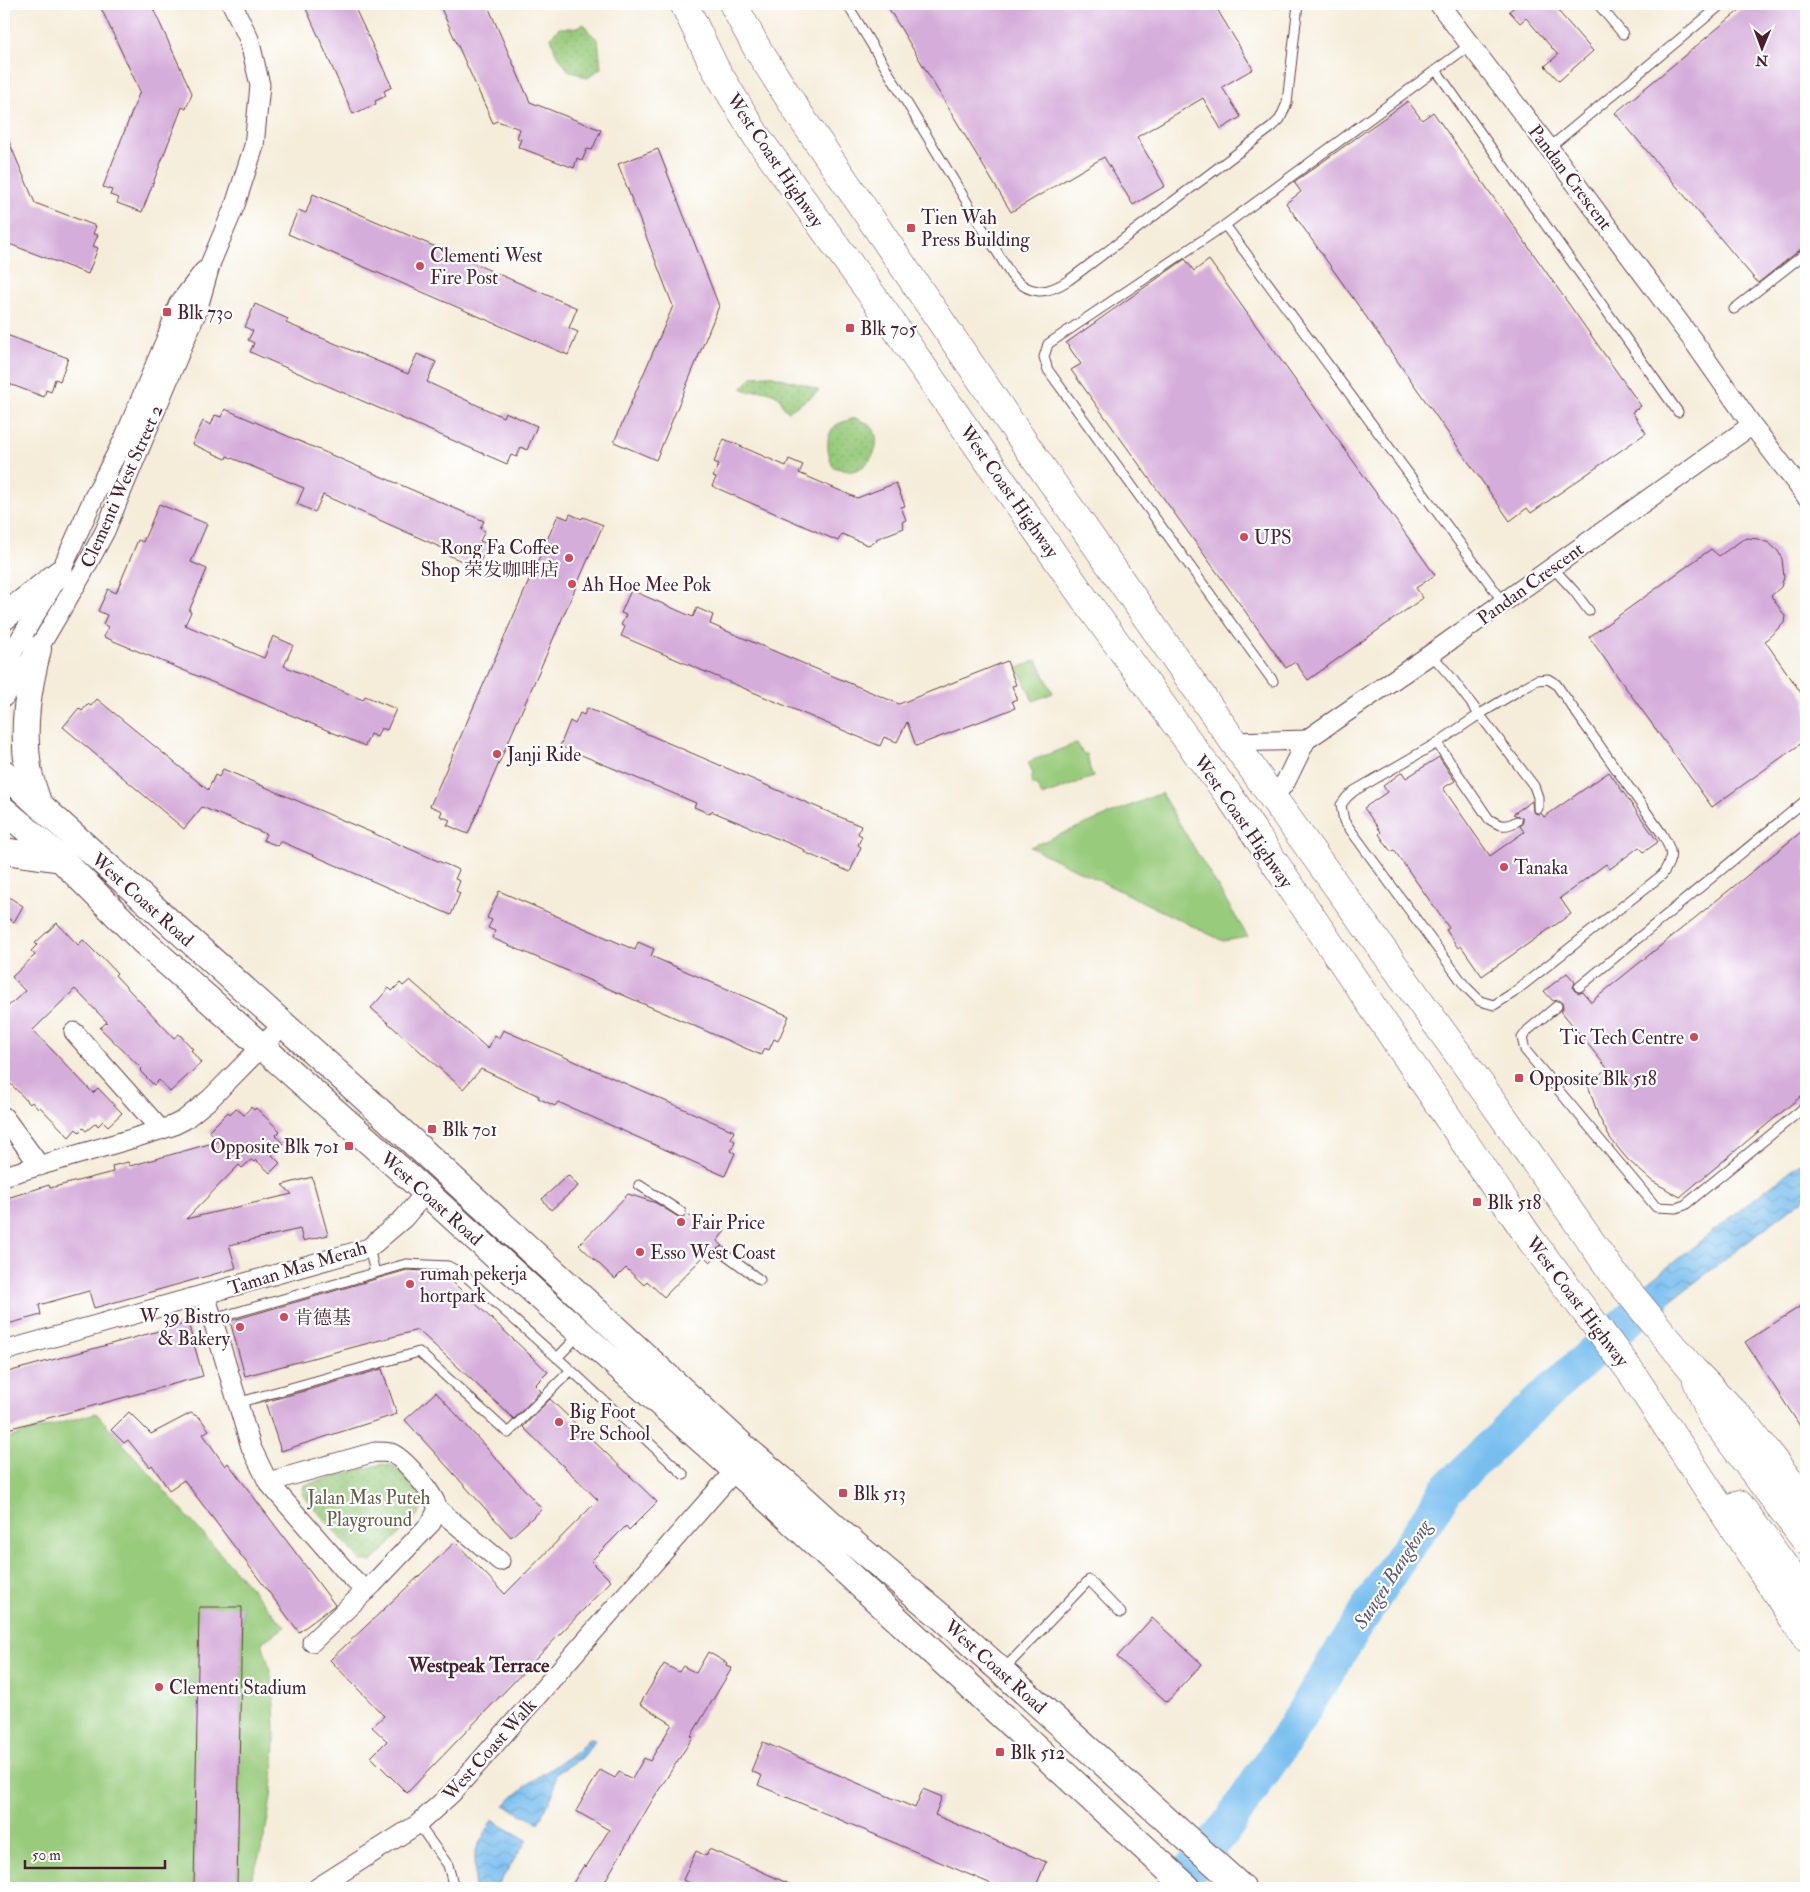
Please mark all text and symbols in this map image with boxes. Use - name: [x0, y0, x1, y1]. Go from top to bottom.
- north arrow: [1738, 22, 1788, 72]
- text: N: [1755, 52, 1769, 69]
- street label: West Coast Highway: [721, 88, 829, 233]
- street label: Pandan Crescent: [1523, 120, 1618, 235]
- place label: Tien Wah Press Building: [921, 206, 1030, 252]
- marker: Tien Wah Press Building: [905, 222, 917, 234]
- place label: Clementi West Fire Post: [430, 244, 542, 290]
- marker: Clementi West Fire Post: [414, 260, 426, 272]
- place label: Blk 730: [177, 301, 233, 325]
- marker: Blk 730: [161, 306, 173, 318]
- place label: Blk 705: [860, 317, 918, 341]
- marker: Blk 705: [844, 322, 856, 334]
- street label: Clementi West Street 2: [75, 401, 169, 572]
- street label: West Coast Highway: [954, 420, 1064, 563]
- place label: UPS: [1254, 526, 1292, 550]
- marker: UPS: [1238, 531, 1250, 543]
- place label: Rong Fa Coffee Shop 荣发咖啡店: [421, 536, 559, 583]
- street label: Pandan Crescent: [1473, 537, 1589, 631]
- marker: Rong Fa Coffee Shop 荣发咖啡店: [563, 552, 575, 564]
- place label: Ah Hoe Mee Pok: [581, 573, 711, 597]
- marker: Ah Hoe Mee Pok: [566, 578, 578, 590]
- place label: Janji Ride: [506, 743, 581, 767]
- marker: Janji Ride: [491, 748, 503, 760]
- street label: West Coast Highway: [1188, 750, 1298, 893]
- street label: West Coast Road: [85, 847, 199, 952]
- place label: Tanaka: [1514, 856, 1568, 880]
- marker: Tanaka: [1498, 861, 1510, 873]
- place label: Tic Tech Centre: [1560, 1026, 1684, 1050]
- marker: Tic Tech Centre: [1688, 1031, 1700, 1043]
- place label: Opposite Blk 518: [1529, 1067, 1657, 1092]
- marker: Opposite Blk 518: [1513, 1072, 1525, 1084]
- place label: Blk 701: [442, 1118, 497, 1142]
- marker: Blk 701: [426, 1123, 438, 1135]
- place label: Opposite Blk 701: [210, 1135, 339, 1160]
- marker: Opposite Blk 701: [343, 1140, 355, 1152]
- street label: West Coast Road: [374, 1146, 488, 1251]
- place label: Blk 518: [1487, 1191, 1541, 1215]
- marker: Blk 518: [1471, 1196, 1483, 1208]
- place label: Fair Price: [691, 1211, 765, 1235]
- marker: Fair Price: [675, 1216, 687, 1228]
- street label: West Coast Highway: [1520, 1231, 1634, 1372]
- street label: Taman Mas Merah: [225, 1235, 369, 1300]
- place label: Esso West Coast: [650, 1241, 776, 1265]
- marker: Esso West Coast: [634, 1246, 646, 1258]
- place label: rumah pekerja hortpark: [420, 1262, 527, 1309]
- marker: rumah pekerja hortpark: [404, 1278, 416, 1290]
- place label: W 39 Bistro & Bakery: [138, 1305, 231, 1351]
- place label: 肯德基: [294, 1306, 351, 1330]
- marker: 肯德基: [278, 1311, 290, 1323]
- marker: W 39 Bistro & Bakery: [234, 1321, 246, 1333]
- place label: Big Foot Pre School: [569, 1400, 650, 1446]
- marker: Big Foot Pre School: [553, 1416, 565, 1428]
- place label: Blk 513: [853, 1482, 906, 1506]
- park label: Jalan Mas Puteh Playground: [306, 1486, 431, 1532]
- marker: Blk 513: [837, 1487, 849, 1499]
- water label: Sungei Bangkong: [1347, 1514, 1438, 1634]
- street label: West Coast Road: [938, 1614, 1052, 1719]
- district label: Westpeak Terrace: [408, 1653, 550, 1679]
- place label: Clementi Stadium: [169, 1676, 307, 1700]
- marker: Clementi Stadium: [153, 1681, 165, 1693]
- street label: West Coast Walk: [437, 1694, 542, 1806]
- place label: Blk 512: [1010, 1741, 1065, 1765]
- marker: Blk 512: [994, 1746, 1006, 1758]
- scale bar: [25, 1837, 165, 1869]
- text: 50 m: [32, 1846, 61, 1865]

